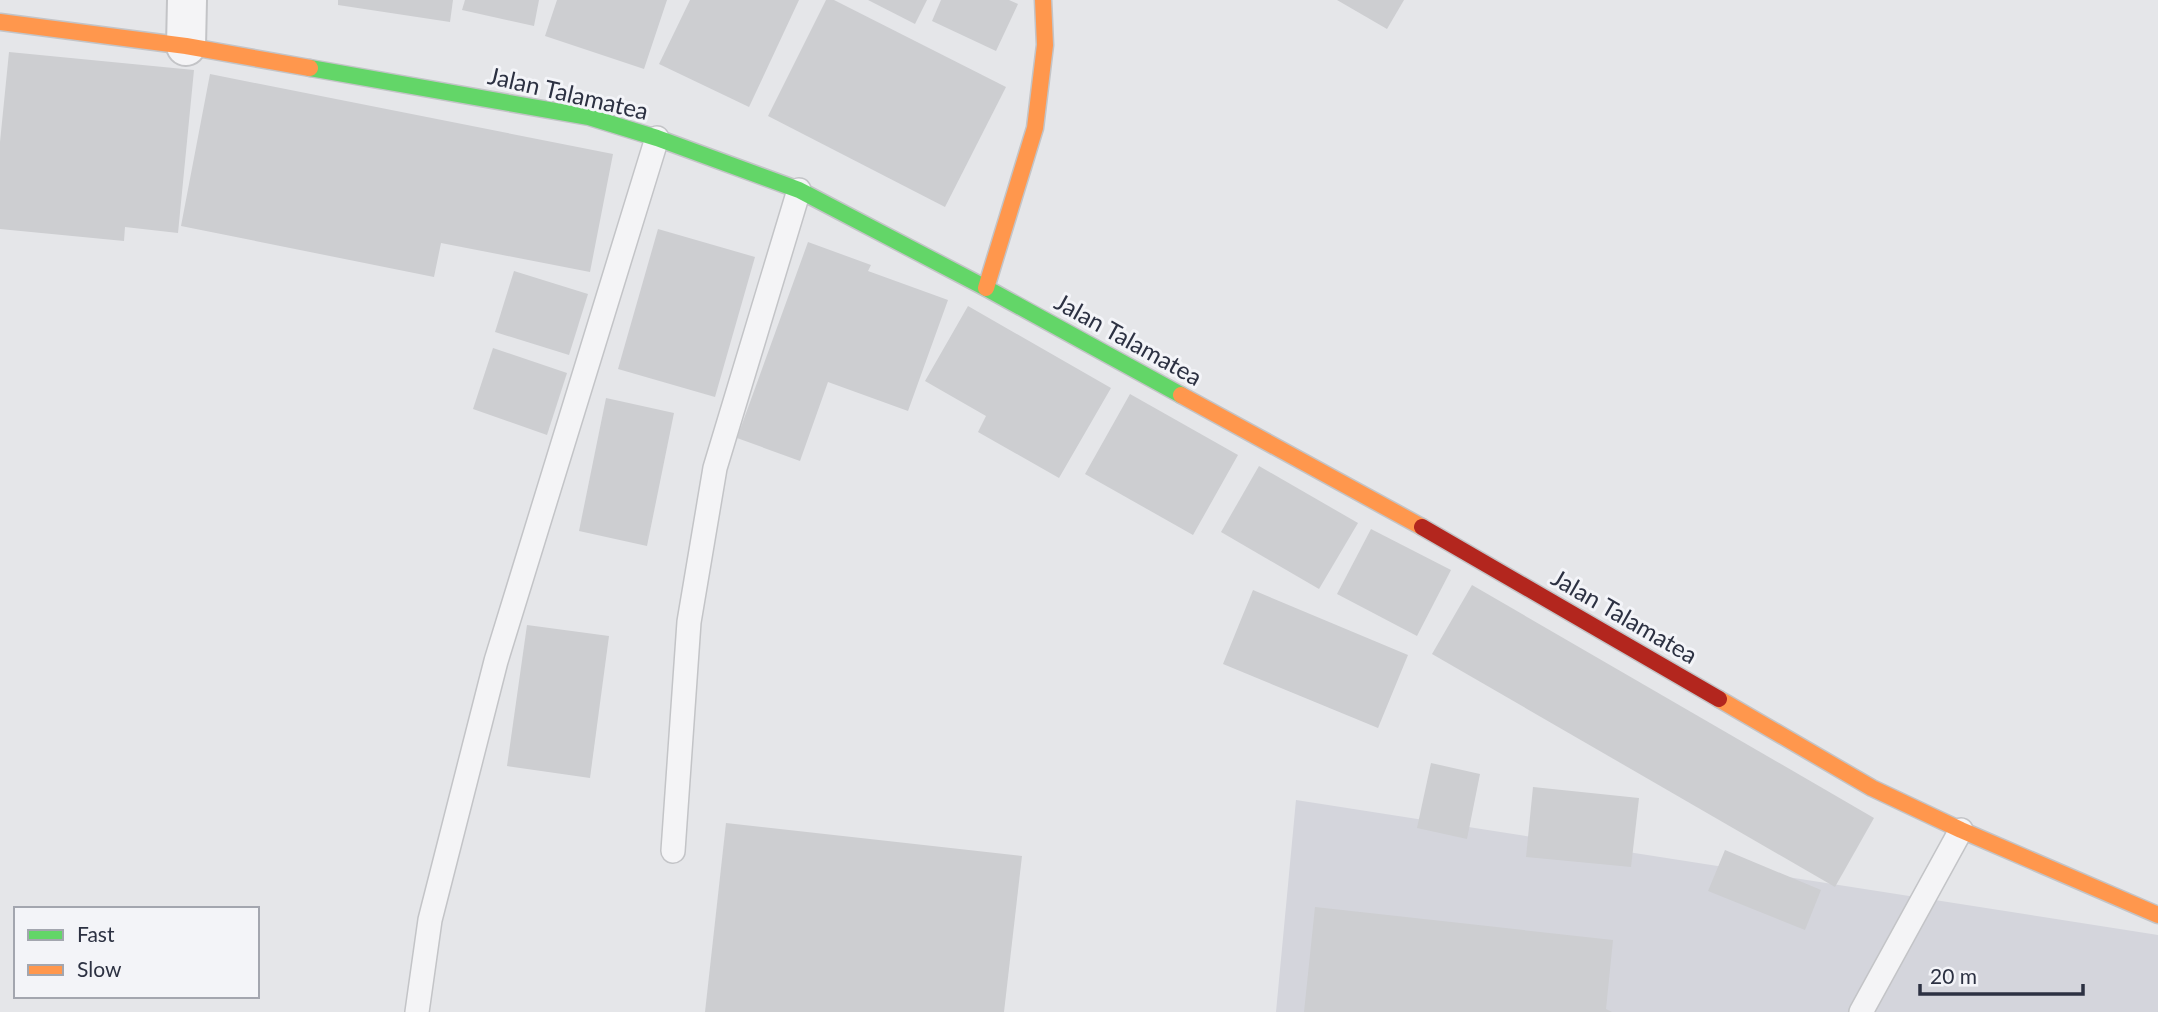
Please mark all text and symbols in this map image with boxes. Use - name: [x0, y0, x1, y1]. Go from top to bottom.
- street label: Jalan Talamatea: [485, 60, 651, 125]
- street label: Jalan Talamatea: [1050, 286, 1207, 391]
- street label: Jalan Talamatea: [1547, 562, 1703, 669]
- legend: [14, 907, 259, 998]
- text: Fast: [77, 921, 115, 946]
- scale bar: [1920, 953, 2083, 997]
- text: Slow: [77, 956, 122, 981]
- text: 20 m: [1930, 963, 1977, 988]

